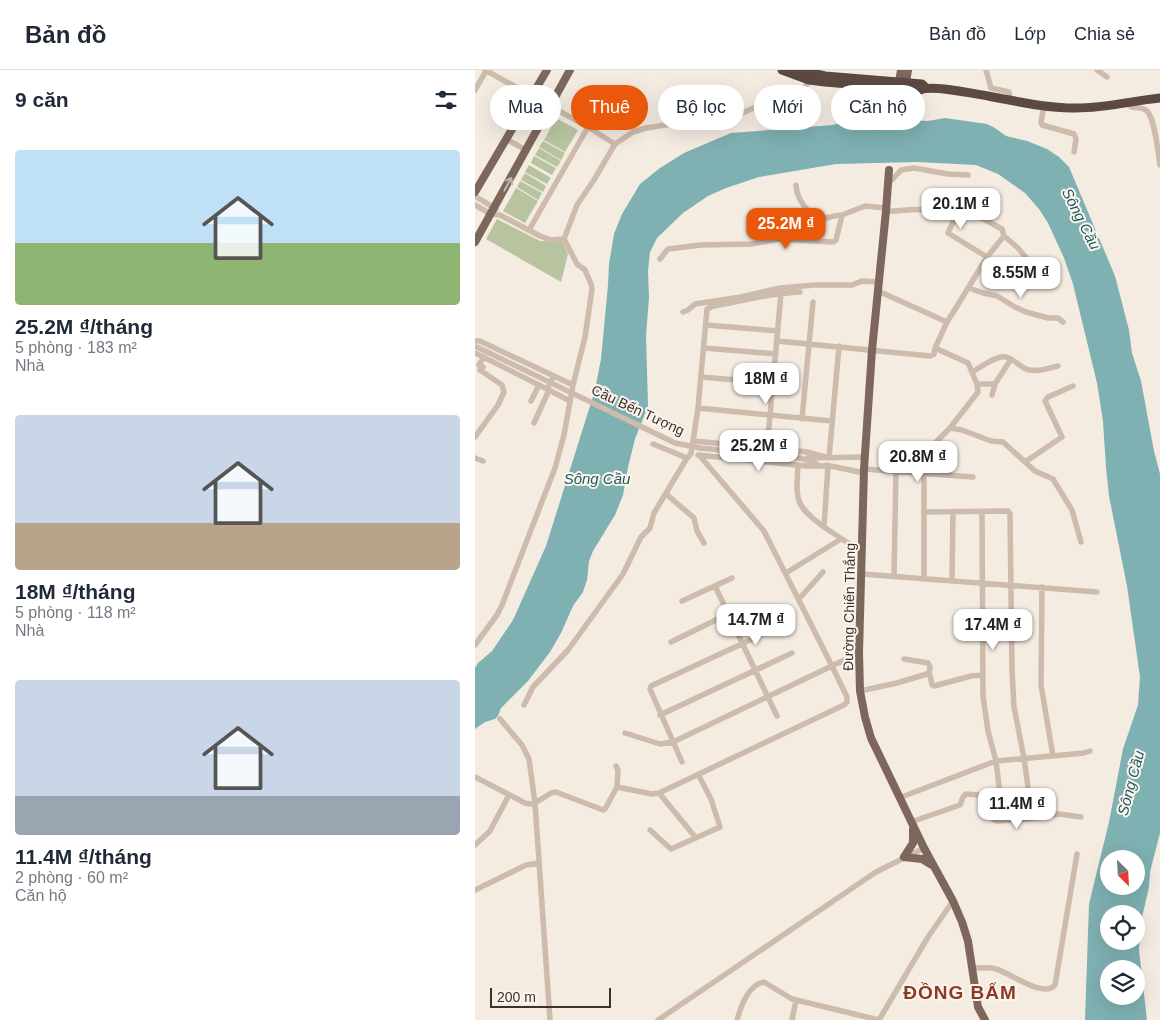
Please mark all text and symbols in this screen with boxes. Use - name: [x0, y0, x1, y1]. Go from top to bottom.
- text: Bản đồ: [25, 21, 106, 48]
- text: Bản đồ: [929, 24, 986, 44]
- text: Lớp: [1014, 24, 1046, 44]
- text: Chia sẻ: [1074, 24, 1135, 44]
- chip: Mua: [490, 85, 561, 130]
- chip: Thuê: [571, 85, 648, 130]
- chip: Bộ lọc: [658, 85, 744, 130]
- chip: Mới: [754, 85, 821, 130]
- chip: Căn hộ: [831, 85, 925, 130]
- icon: filters: [432, 86, 460, 114]
- text: 9 căn: [15, 88, 69, 111]
- one-way arrow: [503, 177, 513, 192]
- icon: home: [193, 183, 283, 273]
- water label: Sông Cầu: [1059, 185, 1104, 253]
- pin: 20.1M ₫: [915, 188, 1007, 230]
- text: 20.1M ₫: [932, 195, 990, 212]
- pin: 25.2M ₫: [740, 208, 832, 250]
- text: 25.2M ₫: [757, 215, 815, 232]
- pin: 8.55M ₫: [975, 256, 1067, 299]
- text: 8.55M ₫: [992, 264, 1050, 281]
- text: 25.2M ₫/tháng: [15, 315, 153, 338]
- text: 5 phòng · 183 m²: [15, 339, 137, 356]
- text: Nhà: [15, 357, 44, 374]
- pin: 18M ₫: [731, 362, 801, 405]
- text: 18M ₫: [744, 370, 788, 387]
- street label: Cầu Bến Tượng: [589, 381, 687, 439]
- pin: 25.2M ₫: [713, 430, 805, 472]
- text: 25.2M ₫: [730, 437, 788, 454]
- pin: 20.8M ₫: [872, 440, 964, 483]
- icon: home: [193, 448, 283, 538]
- text: 20.8M ₫: [889, 448, 947, 465]
- water label: Sông Cầu: [564, 470, 631, 487]
- street label: Đường Chiến Thắng: [840, 543, 858, 671]
- text: 18M ₫/tháng: [15, 580, 135, 603]
- text: 5 phòng · 118 m²: [15, 604, 136, 621]
- pin: 14.7M ₫: [710, 604, 802, 646]
- pin: 17.4M ₫: [947, 608, 1039, 651]
- text: 14.7M ₫: [727, 611, 785, 628]
- text: 17.4M ₫: [964, 616, 1022, 633]
- text: Nhà: [15, 622, 44, 639]
- icon: home: [193, 713, 283, 803]
- water label: Sông Cầu: [1114, 748, 1148, 817]
- pin: 11.4M ₫: [971, 788, 1063, 830]
- text: 11.4M ₫: [989, 795, 1045, 812]
- text: 11.4M ₫/tháng: [15, 845, 152, 868]
- north arrow: [1100, 850, 1145, 895]
- map controls: [1100, 850, 1145, 1005]
- text: 2 phòng · 60 m²: [15, 869, 128, 886]
- text: Căn hộ: [15, 887, 67, 904]
- button: locate: [1100, 905, 1145, 950]
- button: layers: [1100, 960, 1145, 1005]
- district label: ĐỒNG BẨM: [903, 982, 1017, 1003]
- scale bar: [490, 985, 611, 1008]
- text: 200 m: [497, 989, 536, 1005]

